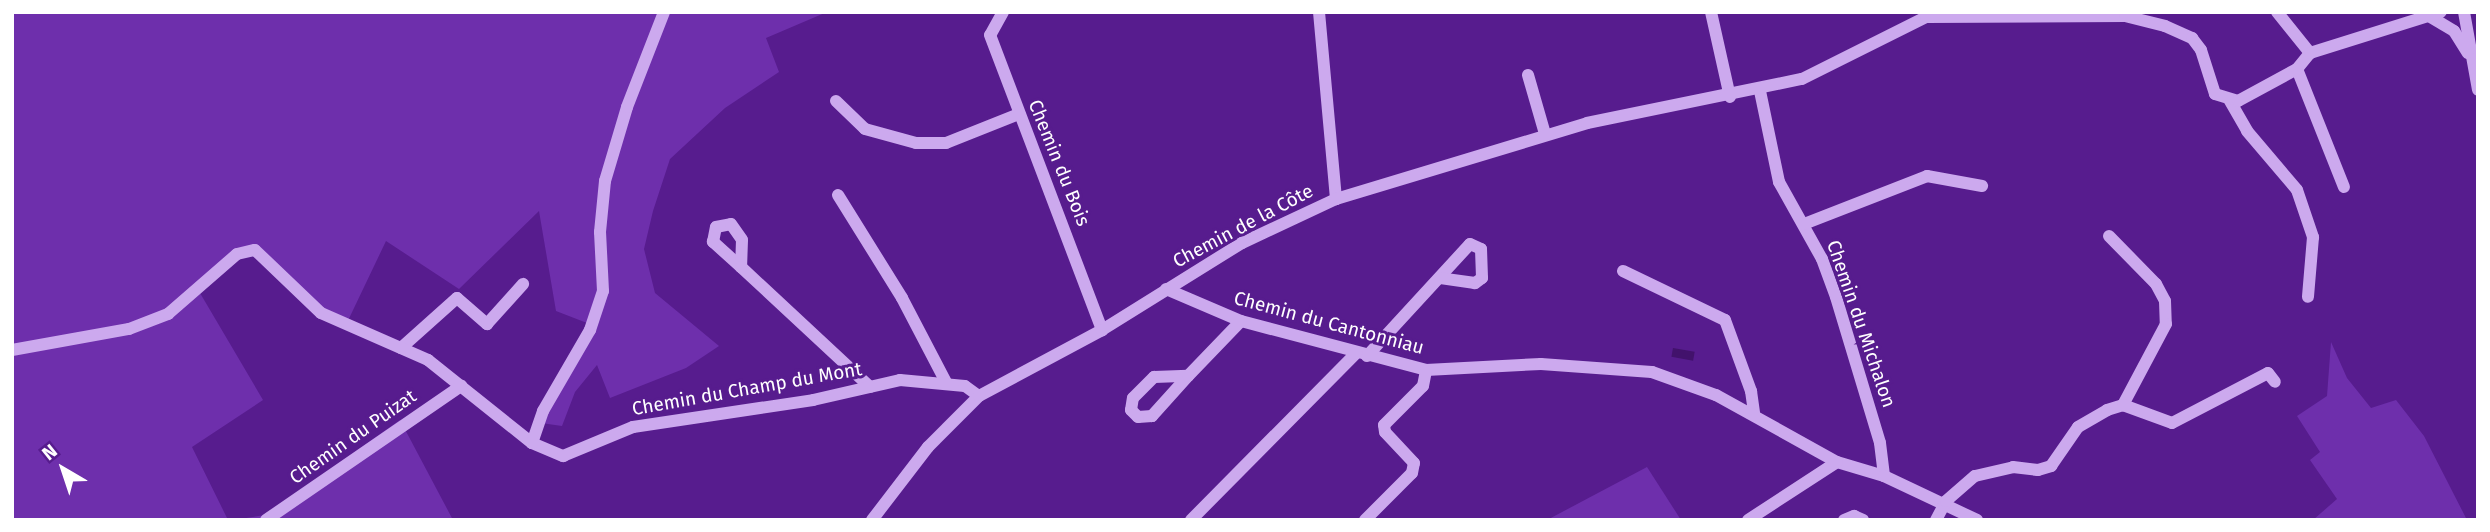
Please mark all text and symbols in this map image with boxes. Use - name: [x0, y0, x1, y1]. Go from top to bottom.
- street label: Chemin du Bois: [1023, 97, 1095, 229]
- street label: Chemin de la Côte: [1169, 179, 1317, 273]
- street label: Chemin du Michalon: [1822, 237, 1900, 411]
- street label: Chemin du Cantonniau: [1231, 287, 1427, 359]
- street label: Chemin du Champ du Mont: [630, 358, 864, 420]
- street label: Chemin du Puizat: [285, 385, 421, 489]
- north arrow: [28, 434, 98, 504]
- text: N: [37, 439, 62, 465]

